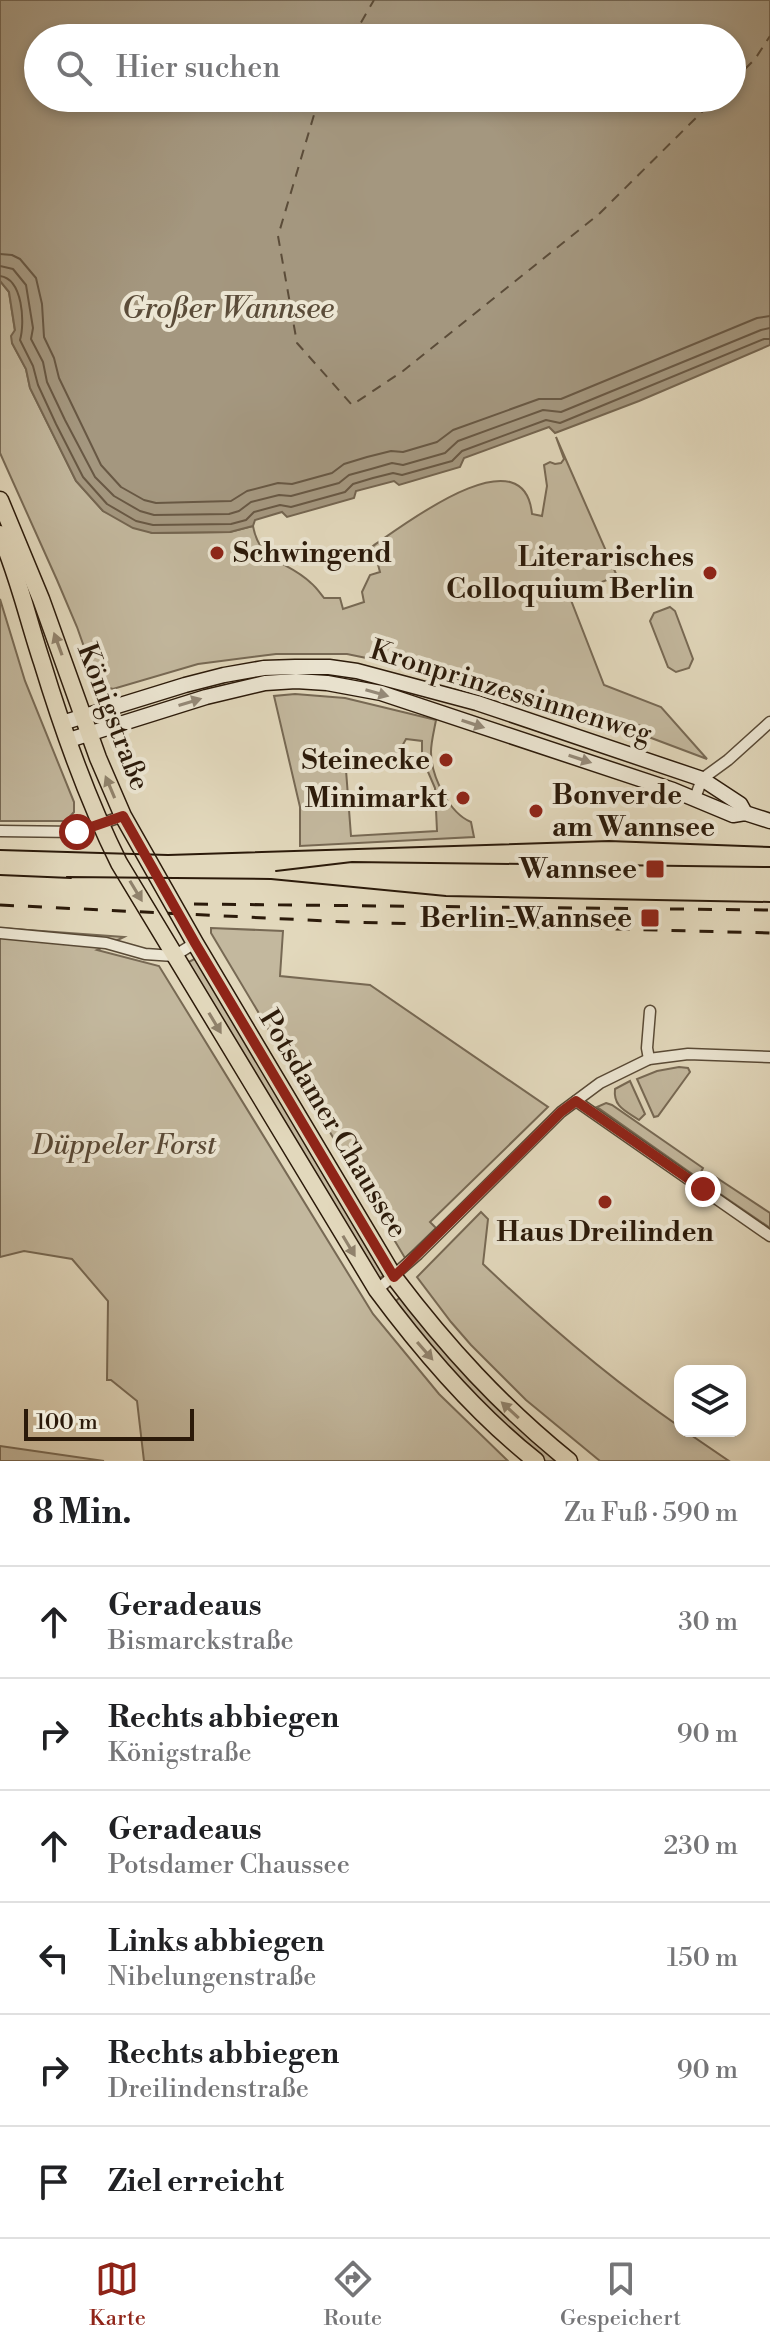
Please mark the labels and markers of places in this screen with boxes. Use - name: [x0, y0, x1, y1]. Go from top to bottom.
- place label: Schwingend: [233, 536, 392, 571]
- place label: Literarisches Colloquium Berlin: [446, 540, 694, 607]
- marker: Schwingend: [208, 544, 226, 562]
- marker: Literarisches Colloquium Berlin: [701, 564, 719, 582]
- place label: Steinecke: [301, 743, 430, 778]
- marker: Steinecke: [437, 751, 455, 769]
- place label: Bonverde am Wannsee: [552, 778, 715, 845]
- place label: Minimarkt: [305, 781, 448, 816]
- marker: Minimarkt: [454, 789, 472, 807]
- marker: Bonverde am Wannsee: [527, 802, 545, 820]
- place label: Wannsee: [518, 852, 637, 887]
- marker: Wannsee: [644, 858, 666, 880]
- place label: Berlin-Wannsee: [420, 901, 632, 936]
- marker: Berlin-Wannsee: [639, 907, 661, 929]
- marker: Haus Dreilinden: [596, 1193, 614, 1211]
- place label: Haus Dreilinden: [496, 1215, 714, 1250]

